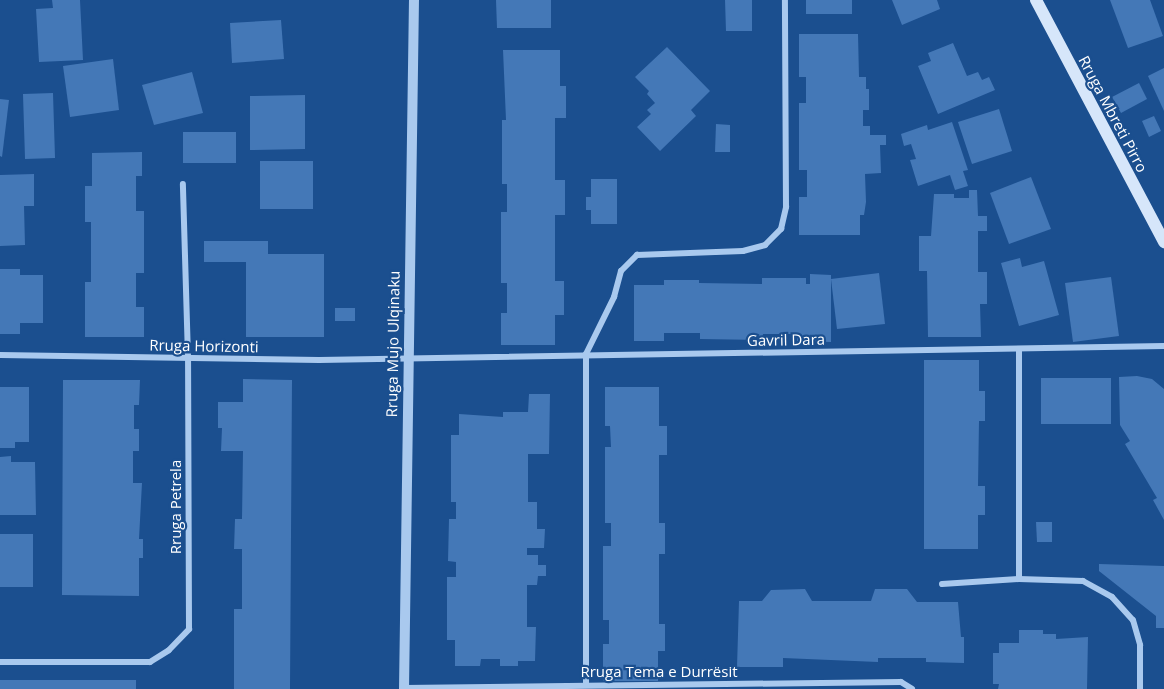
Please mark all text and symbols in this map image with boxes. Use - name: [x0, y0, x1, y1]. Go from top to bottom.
- street label: Rruga Mbreti Pirro: [1075, 53, 1151, 175]
- street label: Rruga Mujo Ulqinaku: [383, 271, 403, 417]
- street label: Gavril Dara: [747, 330, 825, 350]
- street label: Rruga Horizonti: [149, 336, 259, 356]
- street label: Rruga Petrela: [167, 460, 185, 554]
- street label: Rruga Tema e Durrësit: [580, 663, 738, 681]

